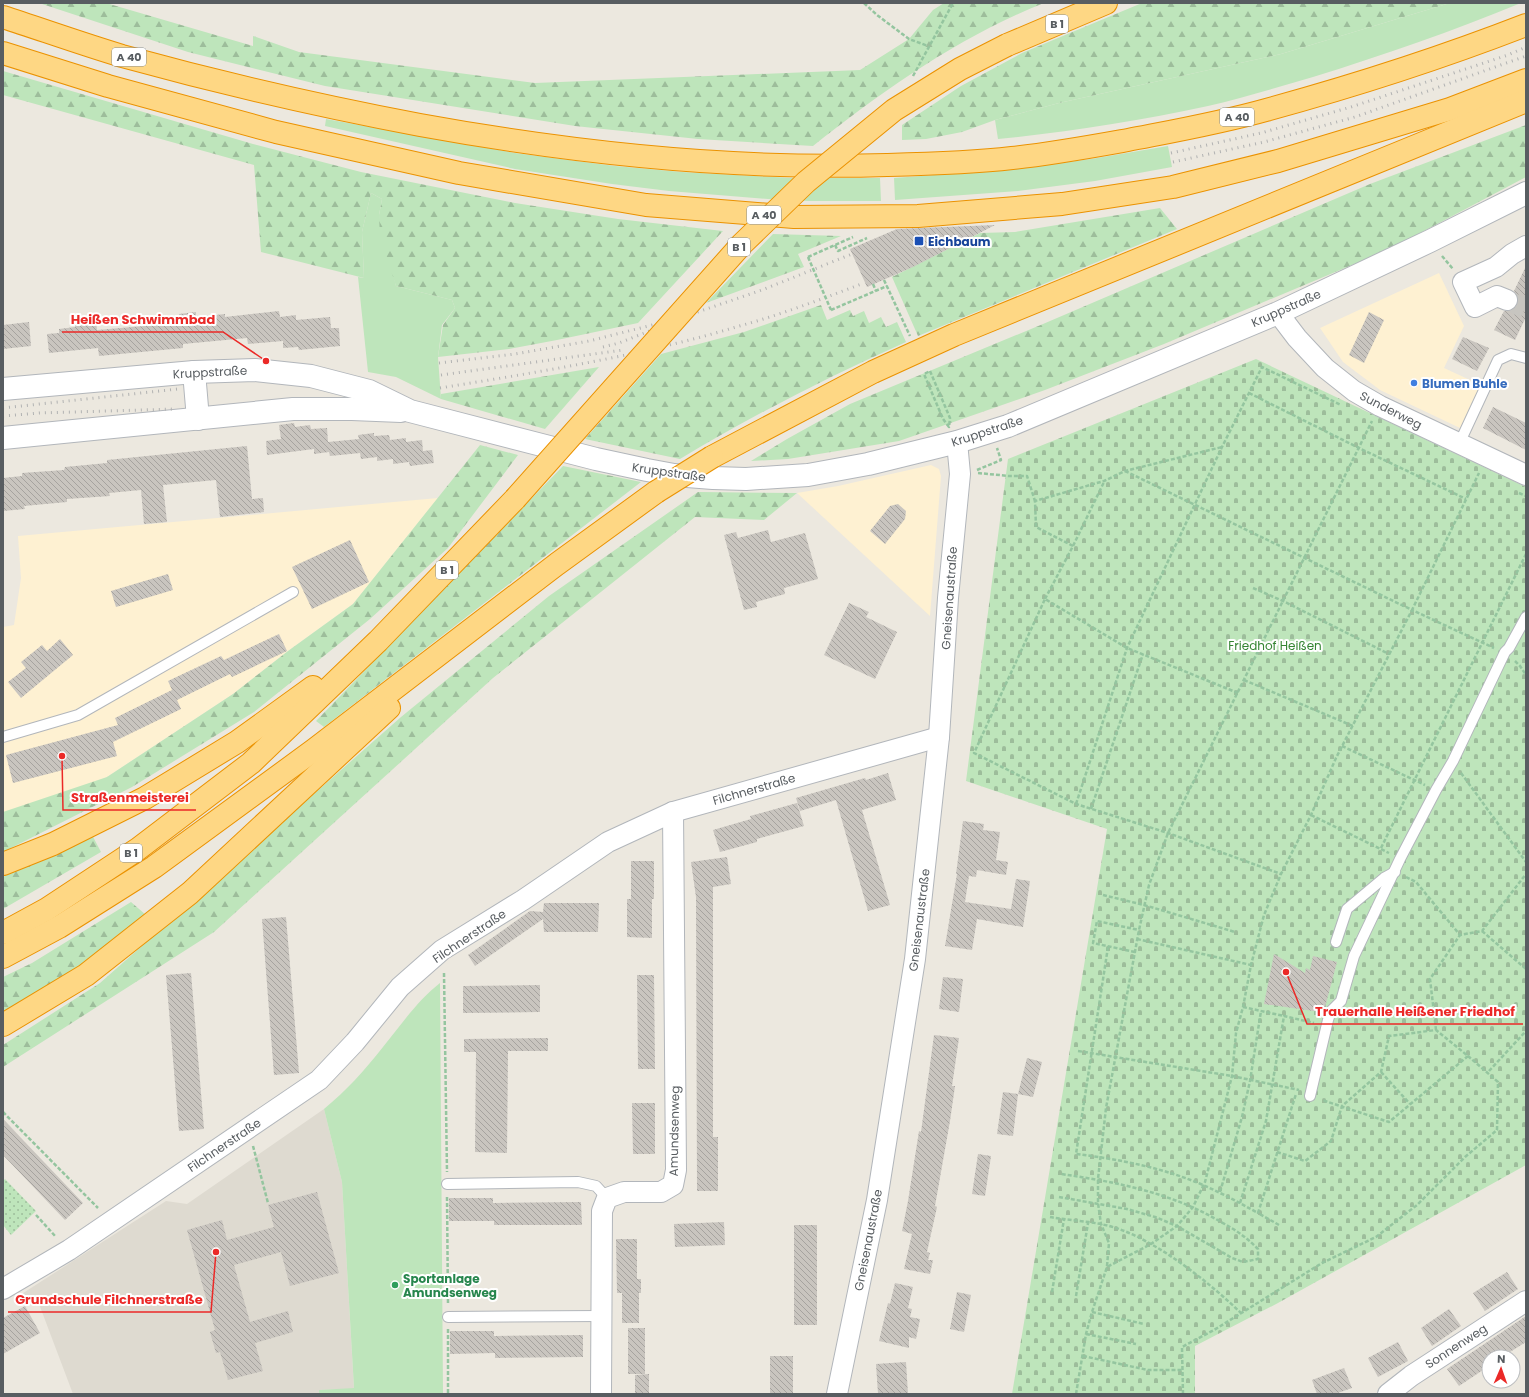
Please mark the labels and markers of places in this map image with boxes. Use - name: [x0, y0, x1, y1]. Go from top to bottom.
- place label: Eichbaum: [928, 233, 991, 250]
- marker: Eichbaum: [913, 235, 925, 247]
- callout: Heißen Schwimmbad: [62, 307, 223, 332]
- place label: Blumen Buhle: [1422, 375, 1508, 392]
- marker: Blumen Buhle: [1409, 378, 1419, 388]
- callout: Straßenmeisterei: [63, 785, 196, 810]
- callout: Trauerhalle Heißener Friedhof: [1307, 999, 1523, 1024]
- place label: Sportanlage Amundsenweg: [403, 1270, 497, 1301]
- marker: Sportanlage Amundsenweg: [390, 1280, 400, 1290]
- callout: Grundschule Filchnerstraße: [8, 1287, 211, 1312]

